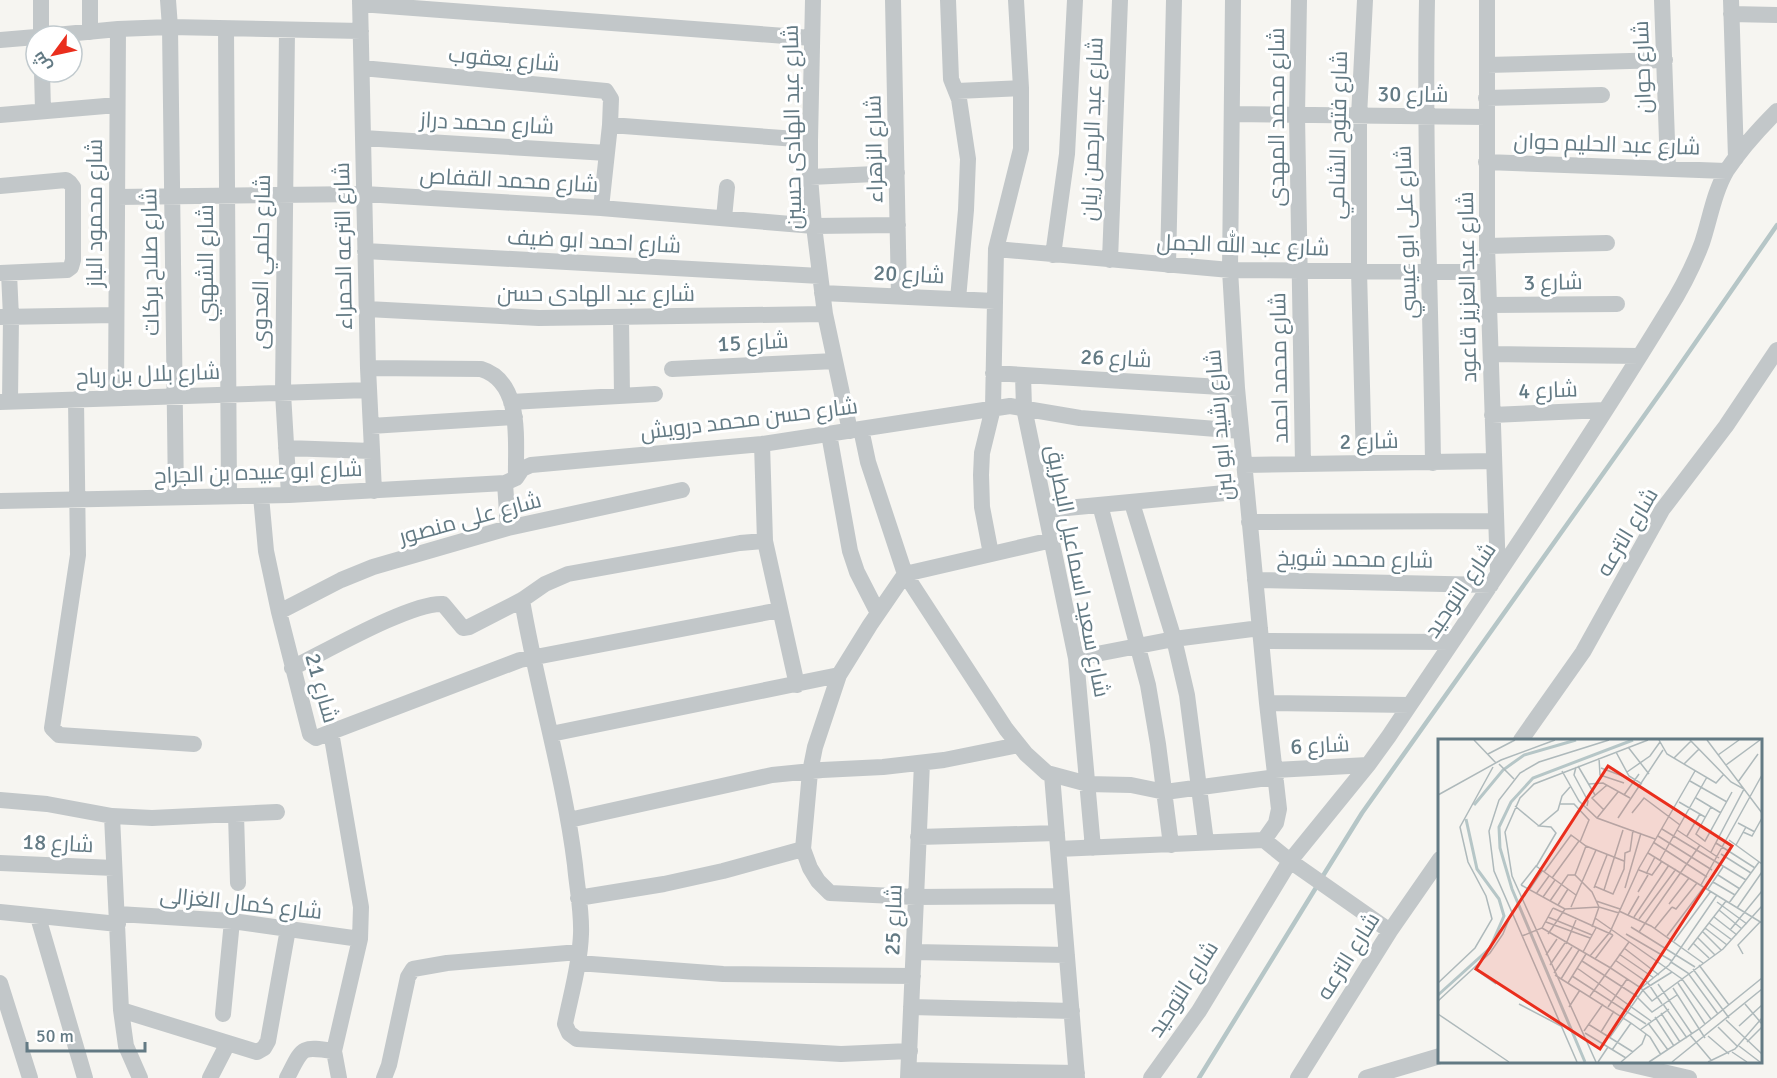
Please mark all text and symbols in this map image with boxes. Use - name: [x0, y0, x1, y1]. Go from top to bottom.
- street label: شارع حوان: [1627, 20, 1658, 114]
- north arrow: [24, 24, 84, 84]
- street label: شارع عبد الهادى حسين: [777, 24, 808, 230]
- street label: شارع محمد المهدى: [1263, 27, 1291, 207]
- street label: شارع عبد الرحمن زيان: [1075, 37, 1110, 221]
- street label: شارع يعقوب: [447, 41, 561, 78]
- text: ش: [28, 48, 56, 76]
- street label: شارع فتوح الشامي: [1323, 51, 1356, 220]
- street label: شارع 30: [1377, 80, 1449, 109]
- street label: شارع الزهراء: [860, 95, 889, 203]
- street label: شارع محمد دراز: [417, 106, 555, 141]
- street label: شارع عبد الحليم حوان: [1513, 127, 1701, 163]
- street label: شارع محمود الباز: [81, 139, 109, 289]
- street label: شارع على ابو عيسي: [1389, 145, 1426, 319]
- street label: شارع الترعه الحمراء: [328, 162, 359, 330]
- street label: شارع محمد القفاص: [419, 162, 599, 199]
- street label: شارع حلمي العدوى: [246, 174, 279, 350]
- street label: شارع صلاح بركات: [135, 188, 166, 336]
- street label: شارع عبد العزيز قاعود: [1452, 191, 1483, 383]
- street label: شارع الشهبي: [192, 204, 222, 322]
- street label: شارع احمد ابو ضيف: [506, 223, 682, 260]
- street label: شارع عبد الله الجمل: [1156, 227, 1330, 263]
- street label: شارع 20: [873, 259, 945, 290]
- street label: شارع 3: [1523, 268, 1583, 297]
- street label: شارع عبد الهادى حسن: [497, 280, 695, 308]
- street label: شارع محمد احمد: [1264, 292, 1295, 444]
- street label: شارع 15: [717, 327, 789, 358]
- street label: شارع 26: [1080, 343, 1152, 374]
- street label: شارع رشيد ابو لبن: [1199, 348, 1240, 502]
- street label: شارع بلال بن رباح: [75, 358, 221, 391]
- street label: شارع 4: [1518, 375, 1578, 406]
- street label: شارع حسن محمد درويش: [639, 392, 859, 447]
- street label: شارع 2: [1339, 427, 1399, 456]
- street label: شارع سعيد اسماعيل البطريق: [1039, 442, 1116, 700]
- street label: شارع ابو عبيده بن الجراح: [153, 455, 363, 490]
- street label: شارع الترعه: [1590, 483, 1665, 582]
- street label: شارع على منصور: [394, 486, 544, 551]
- street label: شارع التوحيد: [1418, 537, 1503, 643]
- street label: شارع محمد شويخ: [1276, 544, 1434, 575]
- street label: شارع 21: [298, 650, 345, 726]
- street label: شارع 6: [1290, 730, 1350, 761]
- inset map: [1438, 739, 1762, 1063]
- street label: شارع 18: [22, 828, 94, 859]
- street label: شارع كمال الغزالى: [158, 881, 323, 926]
- street label: شارع 25: [878, 884, 909, 956]
- street label: شارع الترعه: [1311, 907, 1386, 1005]
- street label: شارع التوحيد: [1142, 936, 1225, 1043]
- scale bar: [27, 1015, 146, 1053]
- text: 50 m: [36, 1025, 74, 1047]

